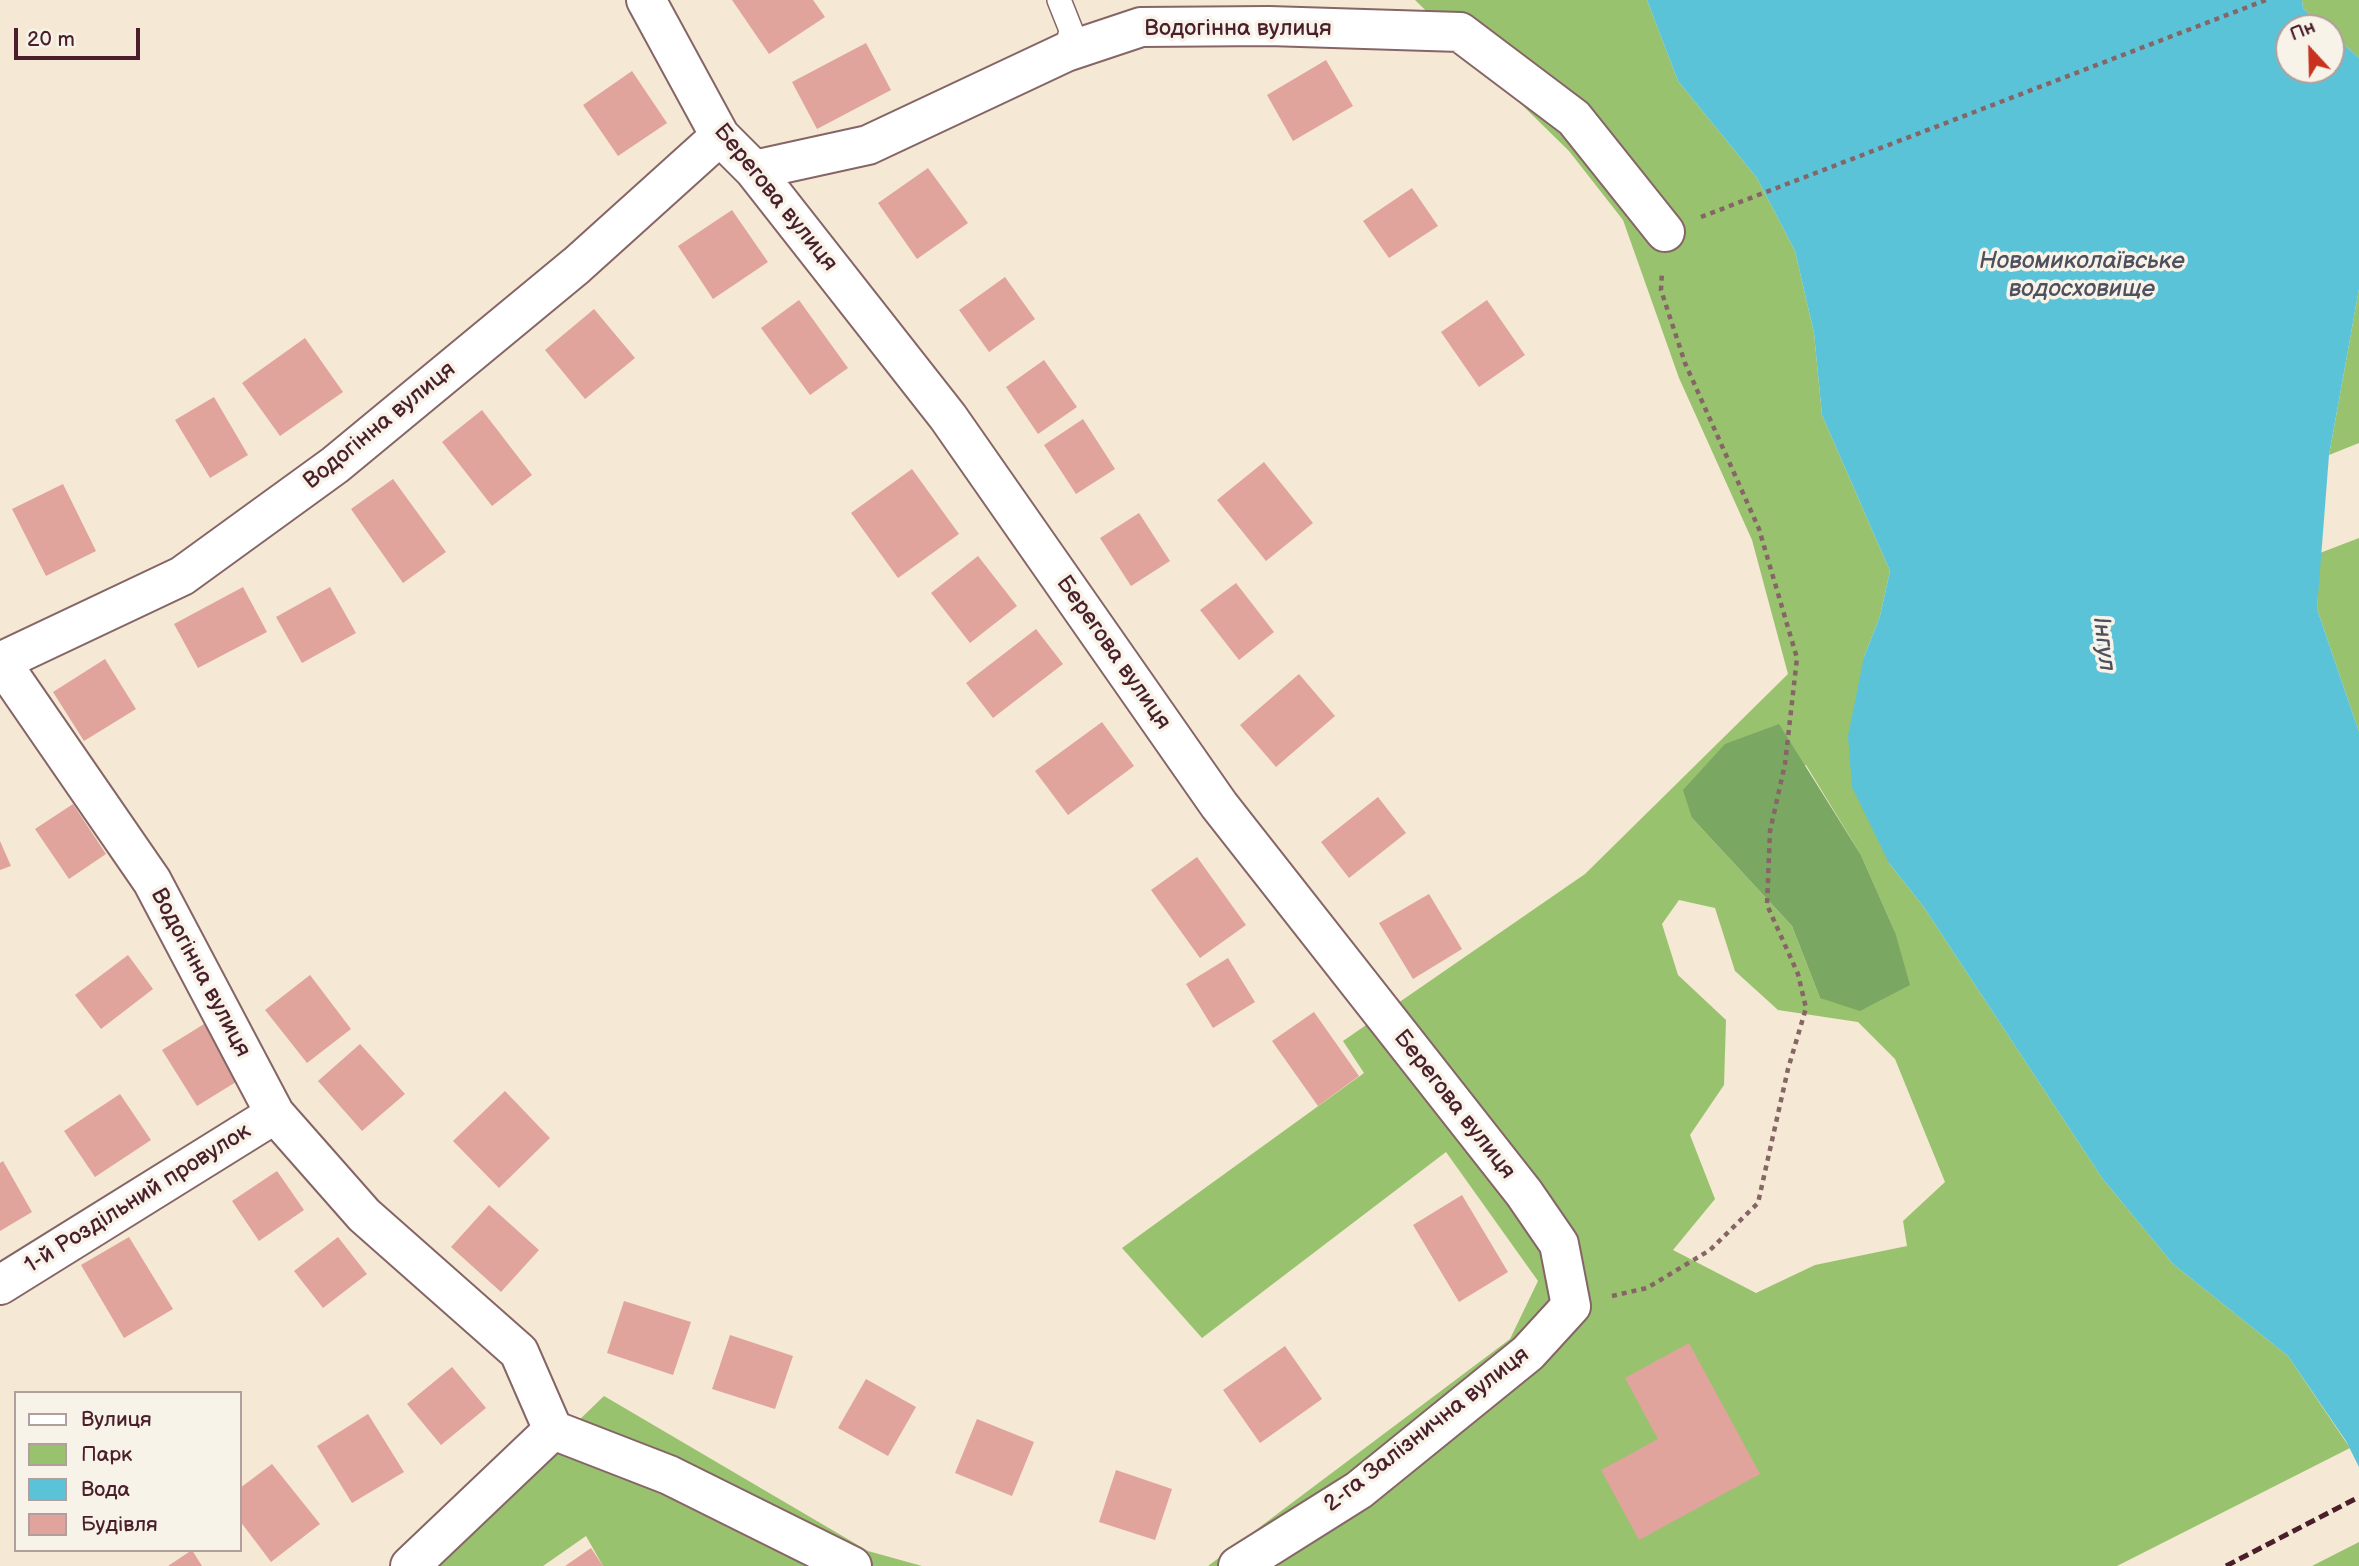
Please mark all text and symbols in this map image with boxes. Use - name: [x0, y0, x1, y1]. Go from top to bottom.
- scale bar: [18, 14, 144, 58]
- north arrow: [2275, 14, 2345, 84]
- street label: Водогінна вулиця: [1144, 15, 1332, 43]
- text: Пн: [2287, 16, 2319, 46]
- text: 20 m: [27, 27, 75, 52]
- street label: Берегова вулиця: [707, 119, 843, 277]
- water label: Новомиколаївське водосховище: [1979, 248, 2185, 304]
- street label: Водогінна вулиця: [299, 356, 461, 496]
- street label: Берегова вулиця: [1050, 571, 1176, 735]
- water label: Інгул: [2085, 615, 2121, 673]
- street label: Водогінна вулиця: [144, 884, 256, 1062]
- street label: Берегова вулиця: [1387, 1025, 1521, 1185]
- street label: 1-й Роздільний провулок: [20, 1118, 256, 1280]
- street label: 2-га Залізнична вулиця: [1319, 1341, 1535, 1519]
- legend: [14, 1391, 242, 1552]
- text: Вулиця: [81, 1407, 152, 1432]
- text: Парк: [81, 1442, 132, 1467]
- text: Вода: [81, 1477, 130, 1502]
- text: Будівля: [81, 1512, 158, 1537]

